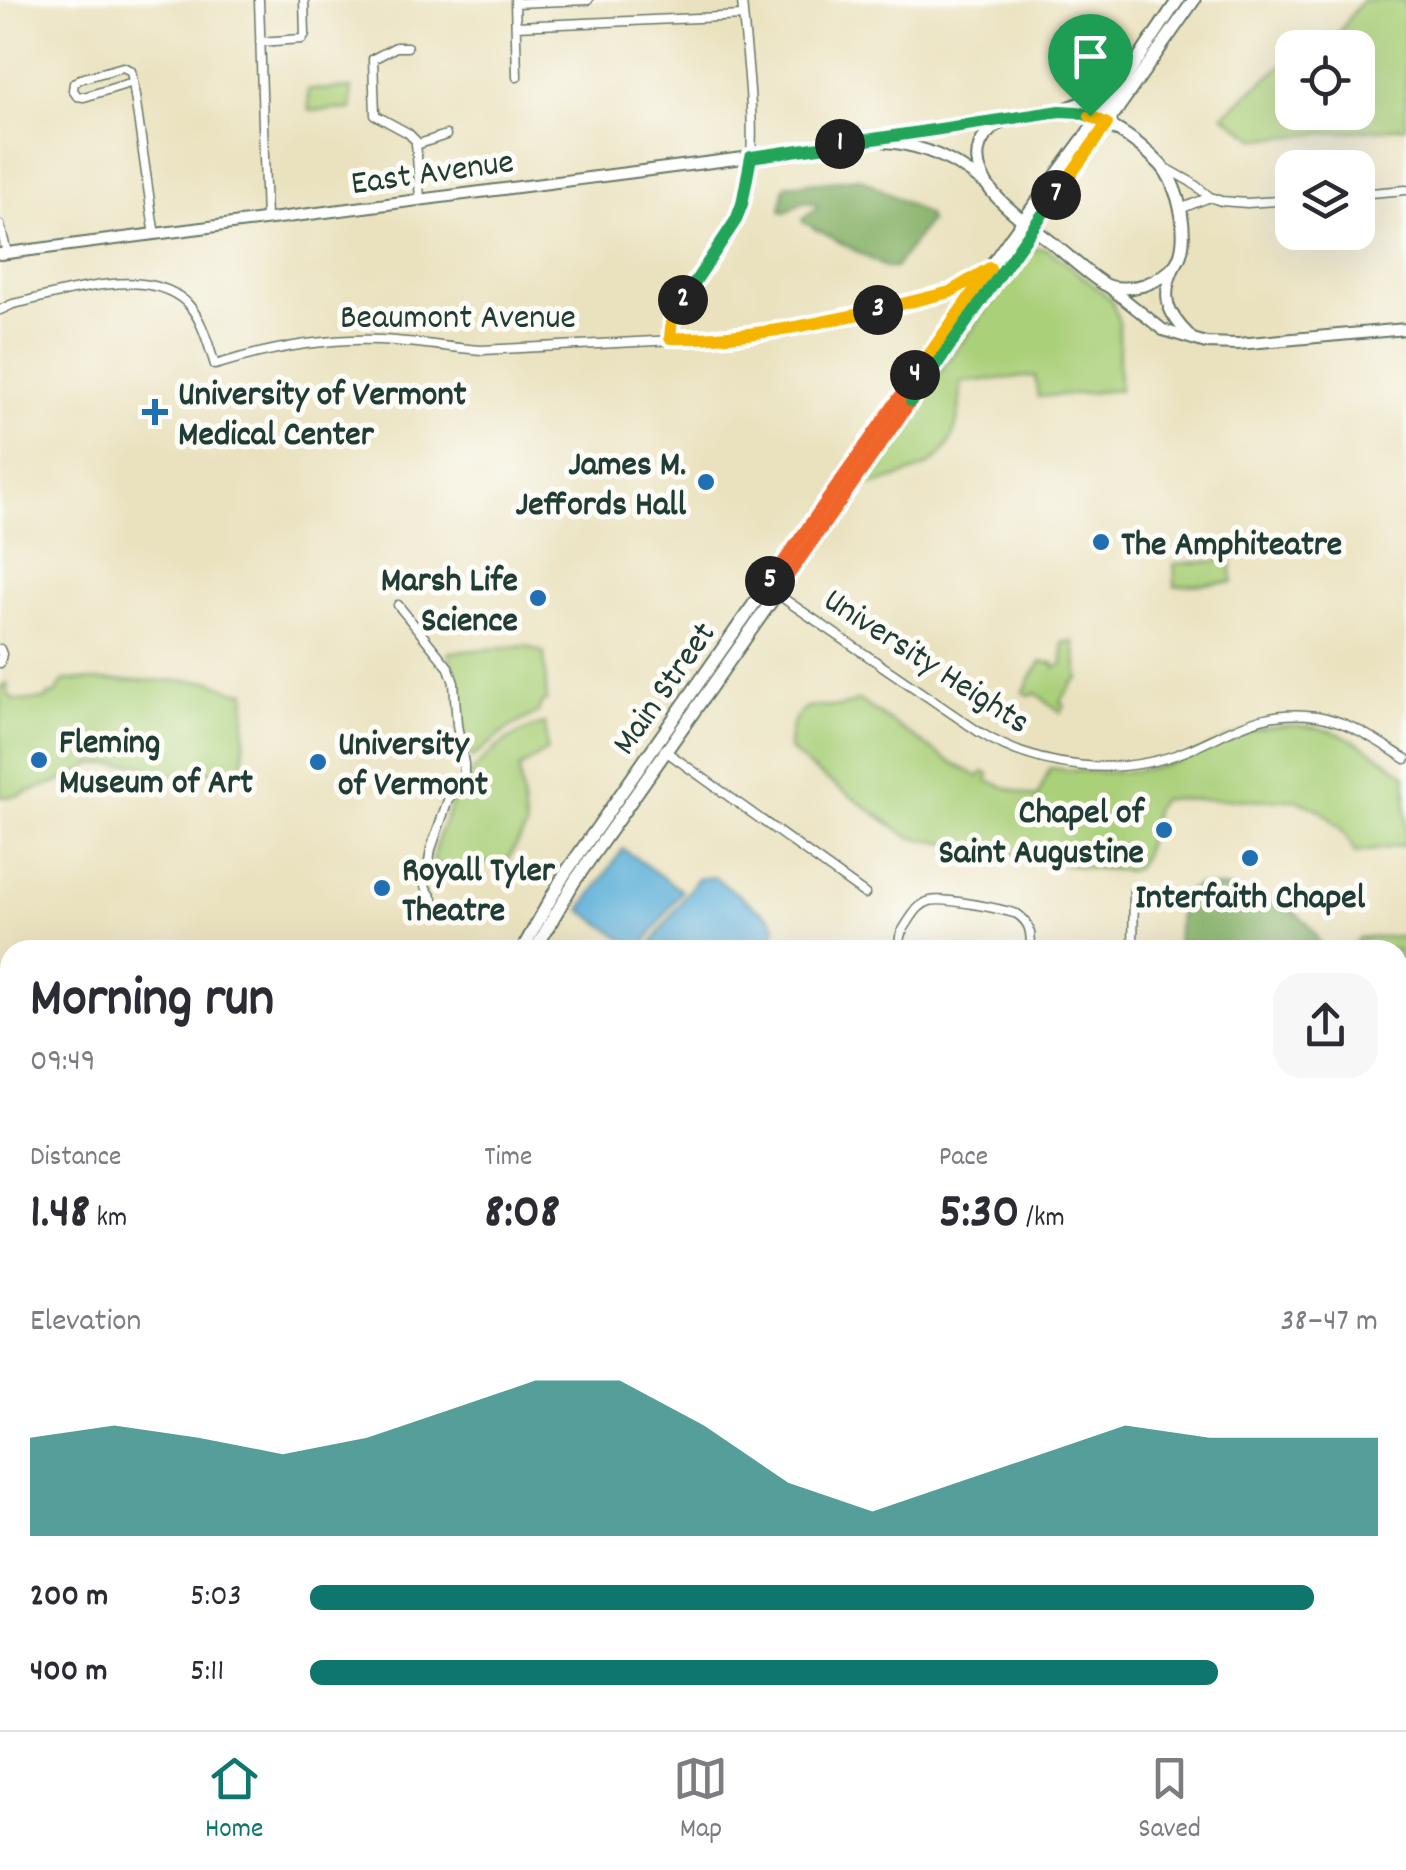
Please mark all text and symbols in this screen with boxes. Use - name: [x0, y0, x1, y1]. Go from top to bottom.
- pin: [1048, 14, 1133, 117]
- icon: arrive: [1063, 29, 1118, 84]
- map controls: [1275, 30, 1375, 250]
- button: locate: [1275, 30, 1375, 130]
- pin: 1: [815, 119, 865, 169]
- text: 1: [837, 124, 843, 164]
- street label: East Avenue: [348, 139, 517, 211]
- button: layers: [1275, 150, 1375, 250]
- pin: 7: [1031, 170, 1081, 220]
- text: 7: [1051, 175, 1061, 215]
- pin: 2: [658, 275, 708, 325]
- text: 2: [677, 280, 689, 320]
- pin: 3: [853, 285, 903, 335]
- text: 3: [872, 290, 884, 330]
- street label: Beaumont Avenue: [340, 295, 576, 345]
- pin: 4: [890, 350, 940, 400]
- text: 4: [909, 355, 921, 395]
- place label: University of Vermont Medical Center: [178, 372, 467, 462]
- marker: University of Vermont Medical Center: [142, 399, 168, 425]
- place label: James M. Jeffords Hall: [515, 442, 687, 532]
- marker: James M. Jeffords Hall: [695, 471, 717, 493]
- place label: The Amphiteatre: [1121, 522, 1342, 572]
- marker: The Amphiteatre: [1090, 531, 1112, 553]
- pin: 5: [745, 556, 795, 606]
- place label: Marsh Life Science: [381, 558, 518, 648]
- text: 5: [764, 561, 776, 601]
- street label: University Heights: [812, 578, 1038, 749]
- marker: Marsh Life Science: [527, 587, 549, 609]
- street label: Main Street: [602, 613, 730, 767]
- place label: Fleming Museum of Art: [59, 720, 253, 810]
- place label: University of Vermont: [338, 722, 488, 812]
- marker: Fleming Museum of Art: [28, 749, 50, 771]
- marker: University of Vermont: [307, 751, 329, 773]
- place label: Chapel of Saint Augustine: [938, 790, 1146, 880]
- marker: Chapel of Saint Augustine: [1153, 819, 1175, 841]
- marker: Interfaith Chapel: [1239, 847, 1261, 869]
- place label: Royall Tyler Theatre: [402, 848, 556, 938]
- place label: Interfaith Chapel: [1135, 875, 1366, 925]
- marker: Royall Tyler Theatre: [371, 877, 393, 899]
- text: Morning run: [30, 963, 274, 1042]
- button: share: [1273, 973, 1378, 1078]
- text: 09:49: [30, 1040, 95, 1086]
- text: Distance: [30, 1139, 121, 1179]
- text: Time: [484, 1139, 532, 1179]
- text: Pace: [939, 1139, 988, 1179]
- text: 1.48: [30, 1179, 90, 1251]
- text: 8:08: [484, 1179, 560, 1251]
- text: 5:30: [939, 1179, 1020, 1251]
- text: km: [90, 1200, 127, 1240]
- text: /km: [1020, 1200, 1065, 1240]
- text: Elevation: [30, 1300, 141, 1346]
- text: 38–47 m: [1280, 1300, 1378, 1346]
- text: 200 m: [30, 1575, 108, 1621]
- text: 5:03: [190, 1575, 242, 1621]
- text: 400 m: [30, 1650, 107, 1696]
- text: 5:11: [190, 1650, 224, 1696]
- tab: Home: [205, 1751, 263, 1851]
- tab: Map: [673, 1751, 728, 1851]
- tab: Saved: [1138, 1751, 1201, 1851]

